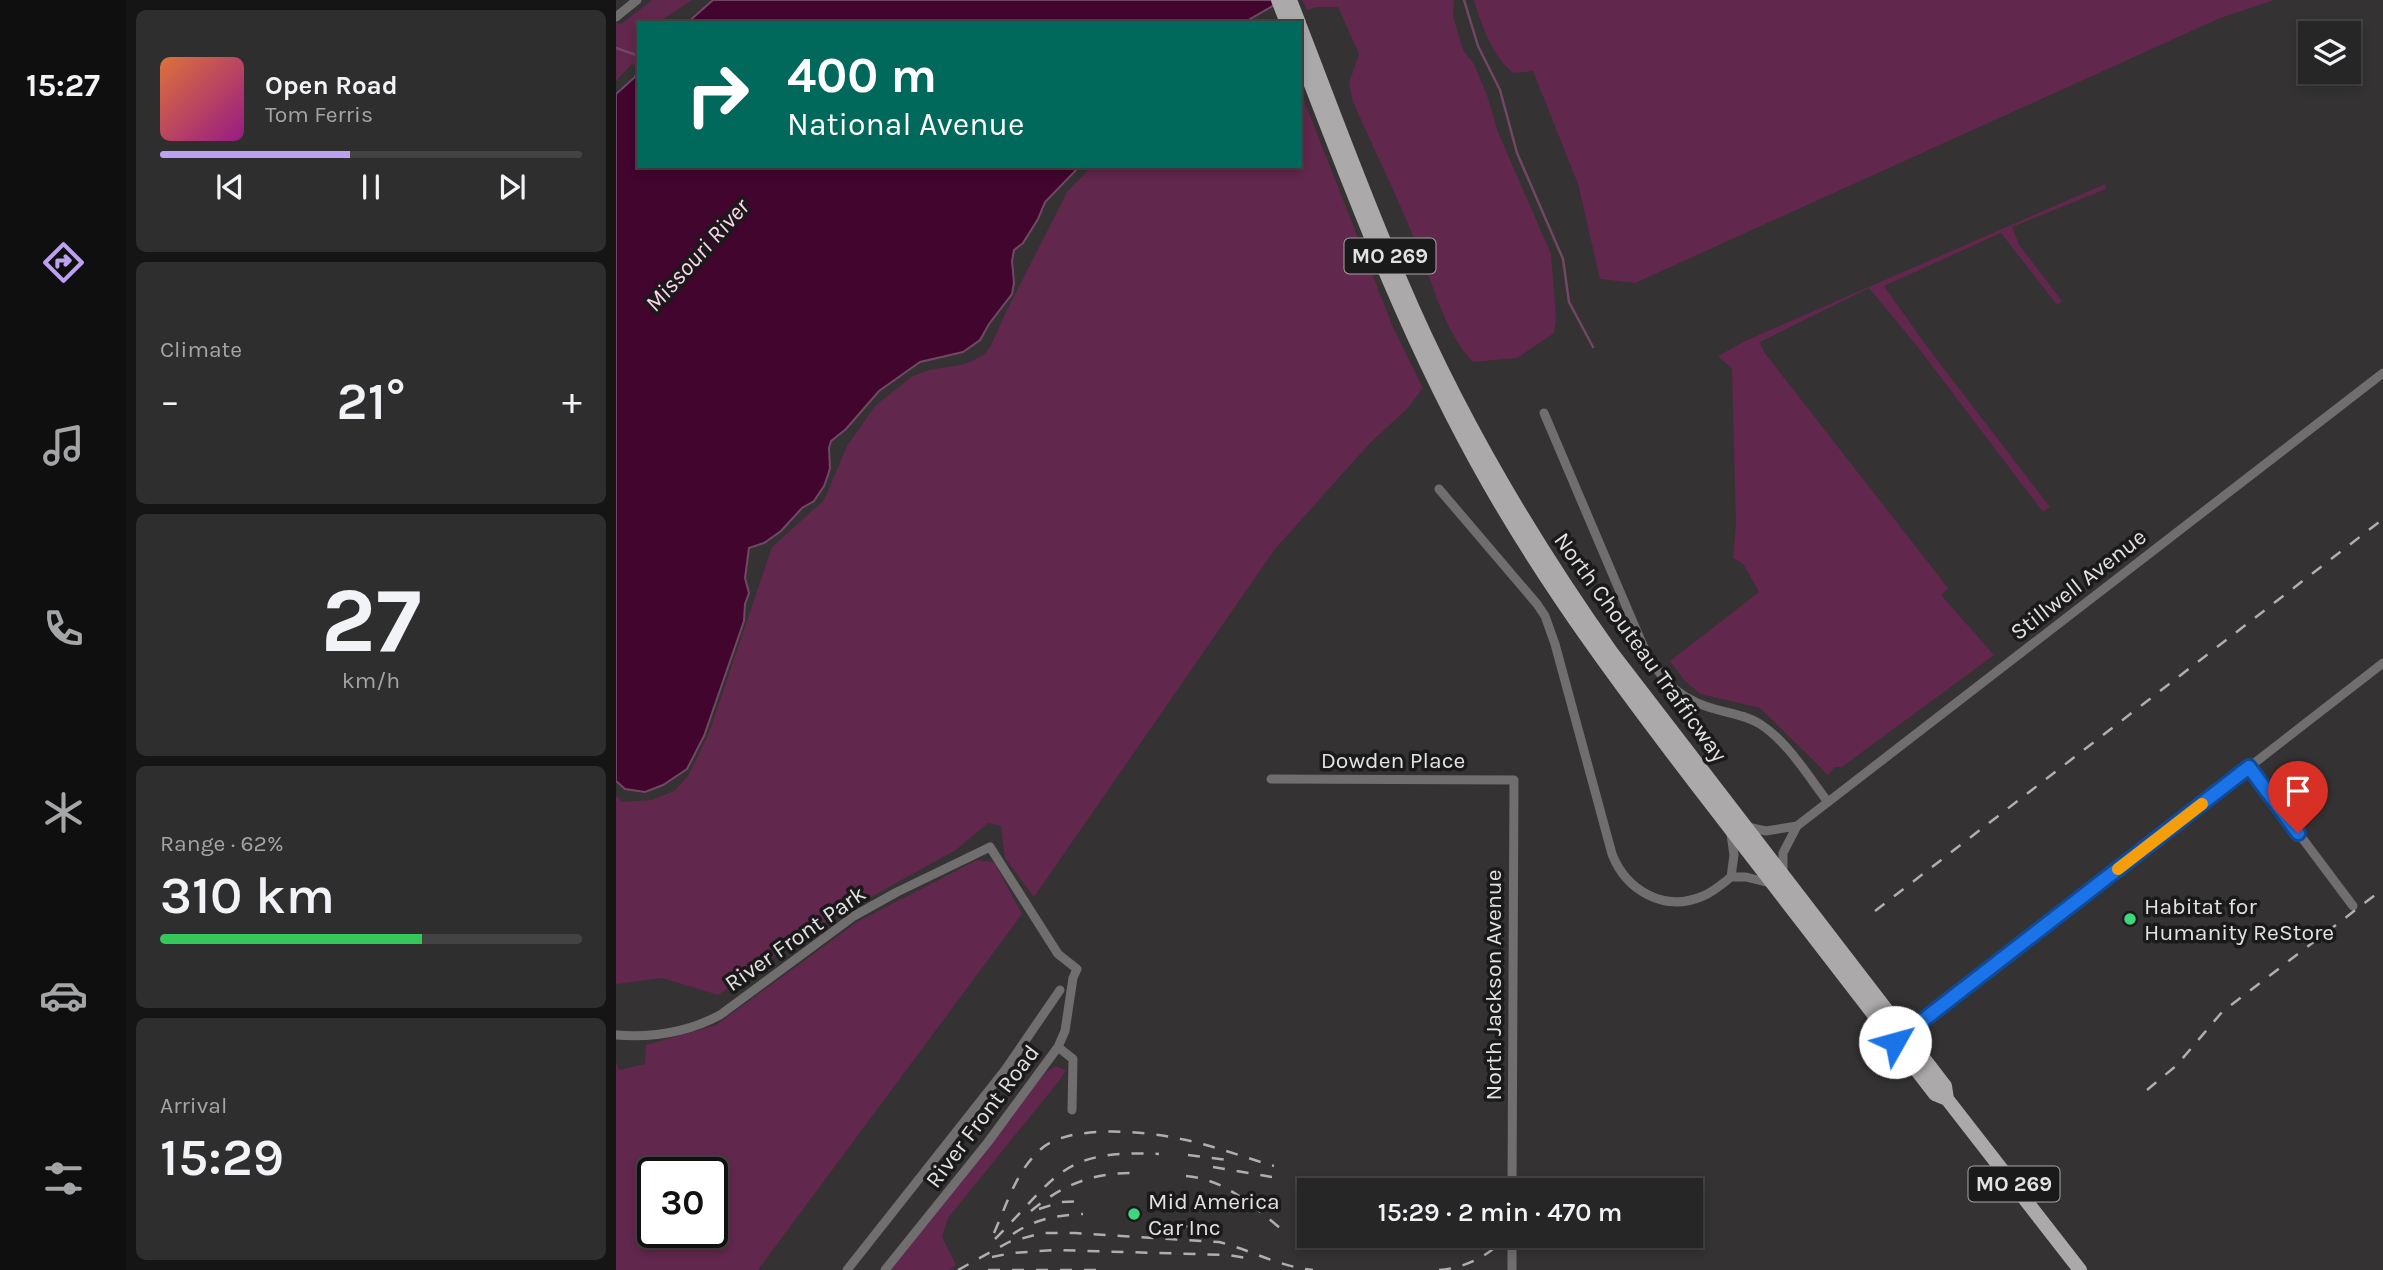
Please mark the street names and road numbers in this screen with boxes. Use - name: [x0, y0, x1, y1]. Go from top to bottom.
- road number: MO 269: [1344, 238, 1436, 274]
- street label: Stillwell Avenue: [2005, 523, 2152, 646]
- street label: North Chouteau Trafficway: [1548, 527, 1733, 767]
- street label: Dowden Place: [1321, 747, 1465, 774]
- street label: North Jackson Avenue: [1480, 869, 1507, 1101]
- street label: River Front Park: [720, 880, 871, 997]
- street label: River Front Road: [920, 1040, 1045, 1193]
- road number: MO 269: [1968, 1166, 2060, 1202]

